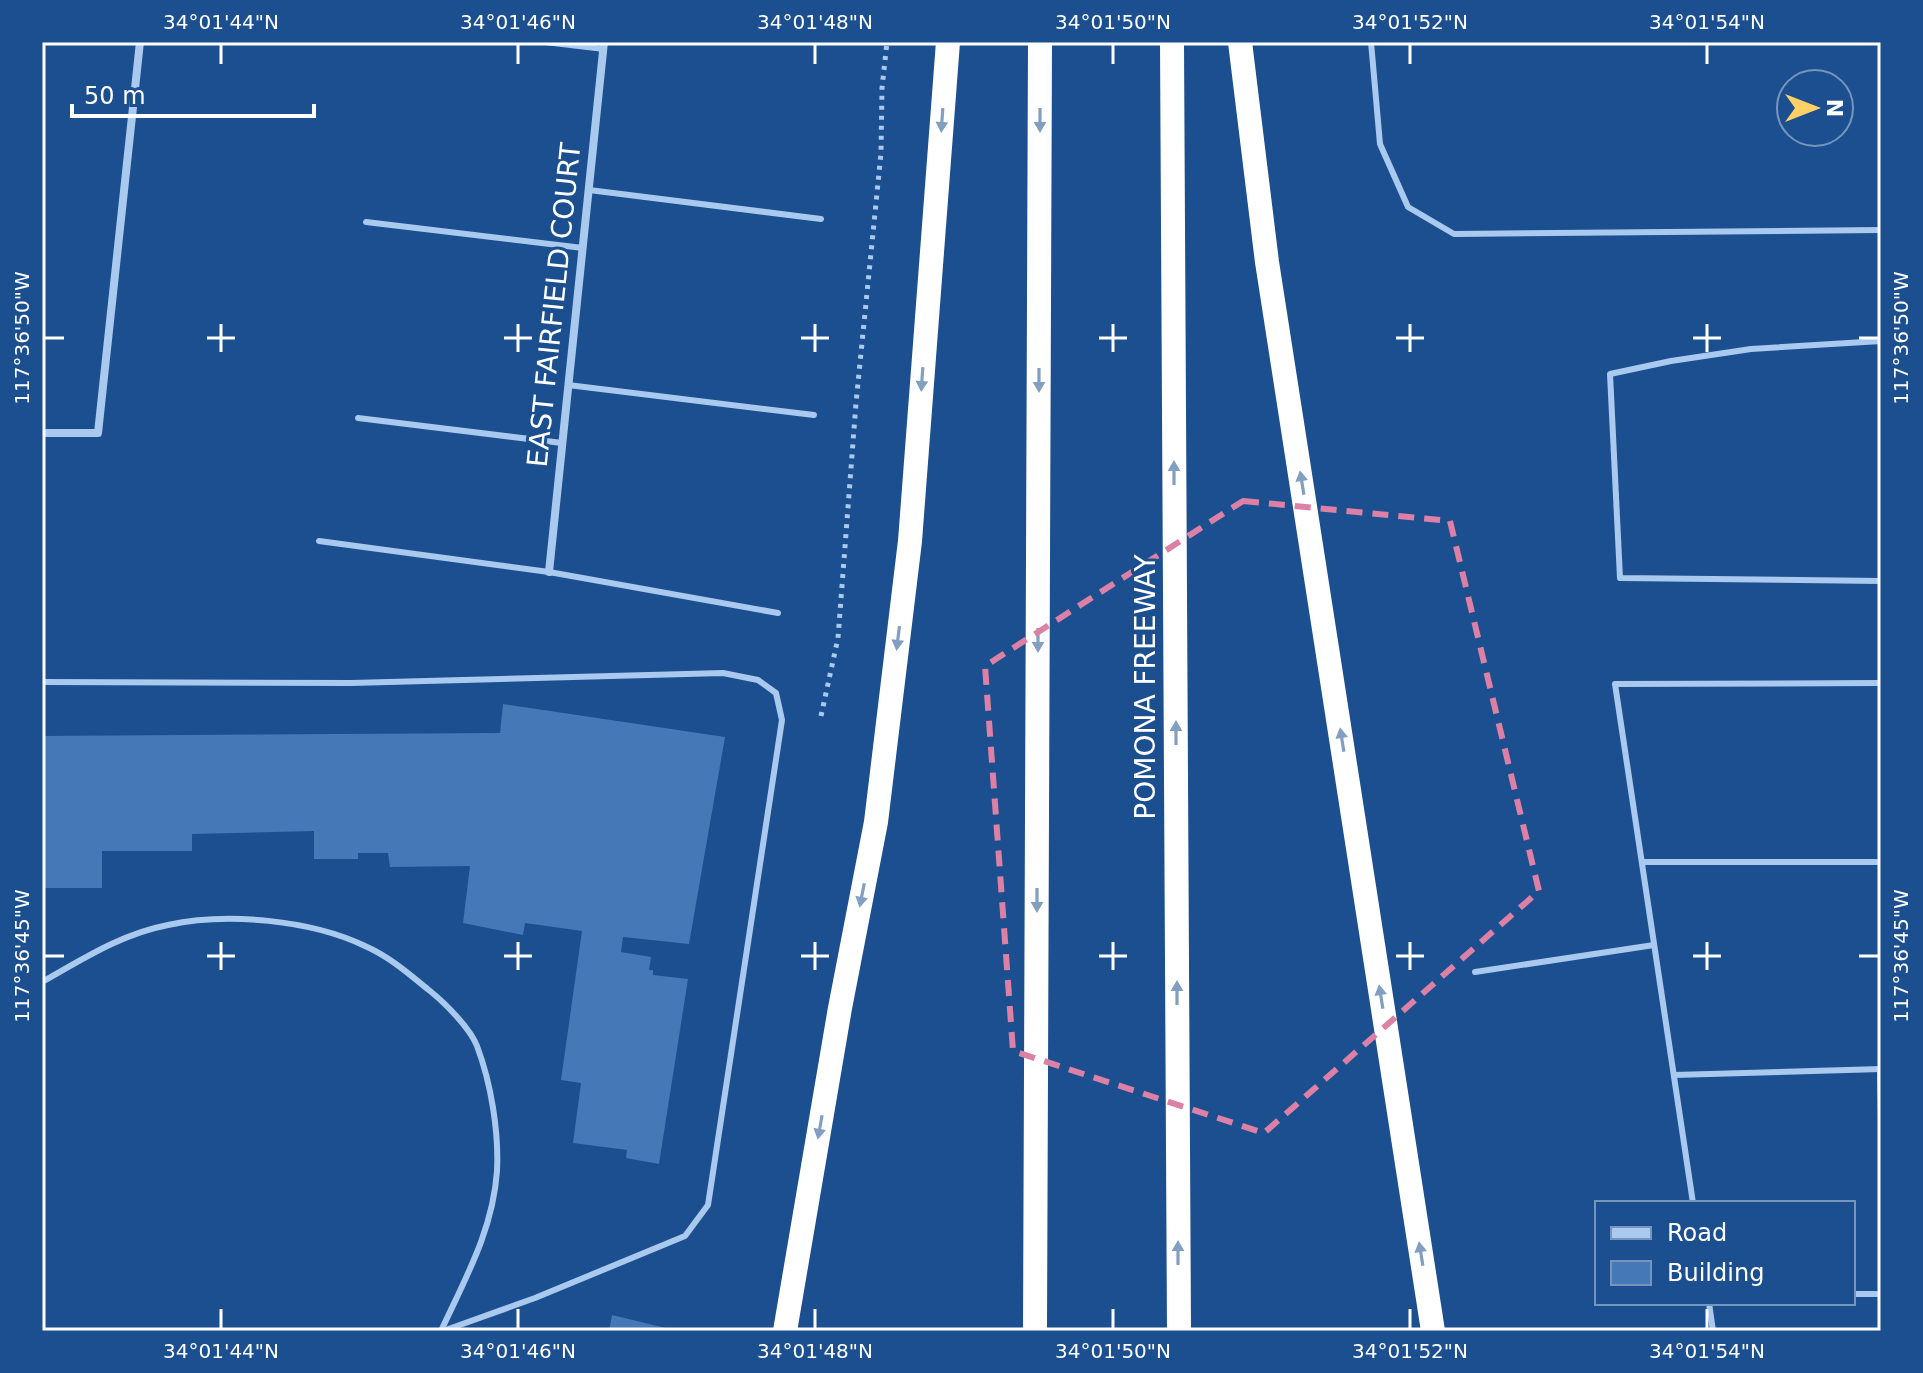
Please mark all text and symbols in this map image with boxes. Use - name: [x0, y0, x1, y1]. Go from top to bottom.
- text: 34°01'44"N: [163, 10, 279, 34]
- text: 34°01'46"N: [460, 10, 576, 34]
- text: 34°01'48"N: [757, 10, 873, 34]
- text: 34°01'50"N: [1055, 10, 1171, 34]
- text: 34°01'52"N: [1352, 10, 1468, 34]
- text: 34°01'54"N: [1649, 10, 1765, 34]
- scale bar: [72, 68, 314, 118]
- north arrow: [1775, 68, 1855, 148]
- text: 50 m: [84, 82, 146, 110]
- text: N: [1822, 99, 1847, 117]
- one-way arrow: [935, 108, 948, 133]
- one-way arrow: [1033, 108, 1046, 133]
- street label: EAST FAIRFIELD COURT: [521, 140, 588, 469]
- text: 117°36'50"W: [10, 271, 34, 405]
- text: 117°36'50"W: [1889, 271, 1913, 405]
- one-way arrow: [915, 367, 928, 392]
- one-way arrow: [1033, 368, 1045, 393]
- one-way arrow: [1168, 460, 1180, 485]
- one-way arrow: [1295, 470, 1308, 495]
- street label: POMONA FREEWAY: [1129, 553, 1162, 820]
- one-way arrow: [892, 626, 905, 651]
- one-way arrow: [1032, 628, 1044, 653]
- one-way arrow: [1170, 720, 1182, 745]
- one-way arrow: [1335, 727, 1347, 752]
- one-way arrow: [855, 883, 868, 908]
- one-way arrow: [1031, 888, 1043, 913]
- text: 117°36'45"W: [10, 889, 34, 1023]
- text: 117°36'45"W: [1889, 889, 1913, 1023]
- one-way arrow: [1171, 980, 1183, 1005]
- one-way arrow: [1375, 984, 1387, 1009]
- one-way arrow: [813, 1115, 825, 1140]
- legend: [1595, 1201, 1855, 1305]
- text: Road: [1667, 1219, 1727, 1247]
- one-way arrow: [1172, 1240, 1184, 1265]
- one-way arrow: [1415, 1241, 1427, 1266]
- text: Building: [1667, 1259, 1764, 1287]
- text: 34°01'44"N: [163, 1339, 279, 1363]
- text: 34°01'46"N: [460, 1339, 576, 1363]
- text: 34°01'48"N: [757, 1339, 873, 1363]
- text: 34°01'50"N: [1055, 1339, 1171, 1363]
- text: 34°01'52"N: [1352, 1339, 1468, 1363]
- text: 34°01'54"N: [1649, 1339, 1765, 1363]

